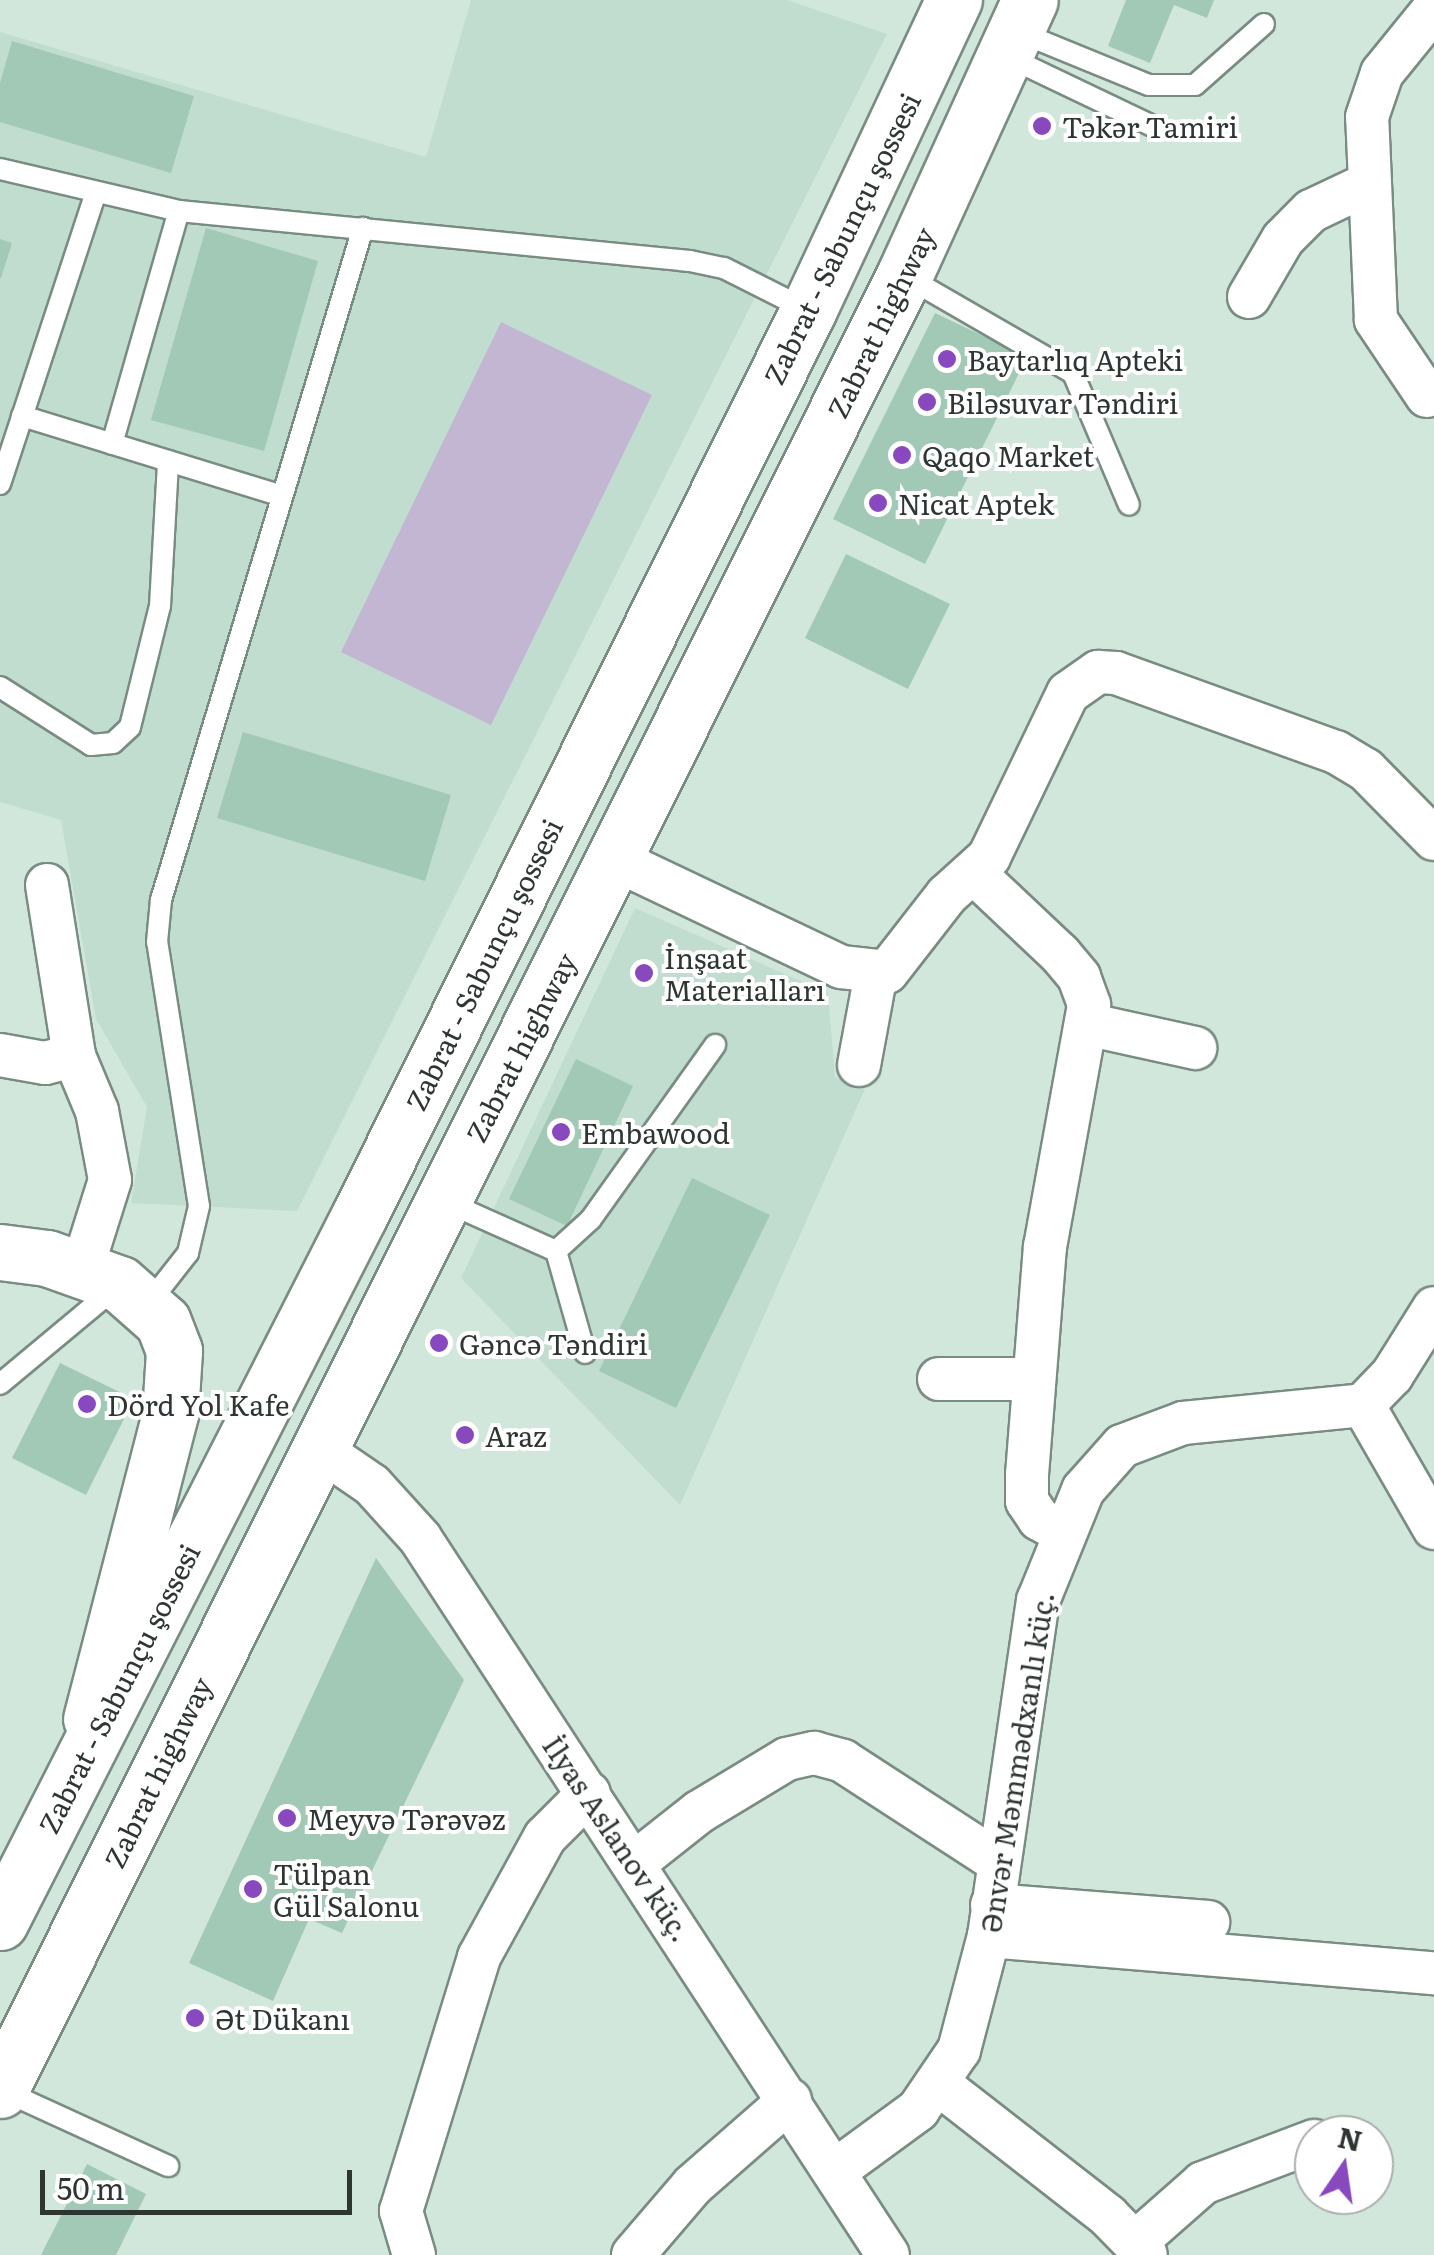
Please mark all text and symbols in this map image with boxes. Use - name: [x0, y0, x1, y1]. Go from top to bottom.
- street label: Zabrat - Sabunçu şossesi: [756, 87, 926, 389]
- place label: Təkər Tamiri: [1062, 109, 1238, 143]
- marker: Təkər Tamiri: [1031, 115, 1053, 137]
- street label: Zabrat highway: [819, 221, 941, 423]
- place label: Baytarlıq Apteki: [967, 342, 1183, 376]
- marker: Baytarlıq Apteki: [936, 348, 958, 370]
- place label: Biləsuvar Təndiri: [947, 385, 1178, 419]
- marker: Biləsuvar Təndiri: [916, 391, 938, 413]
- place label: Qaqo Market: [922, 438, 1094, 472]
- marker: Qaqo Market: [891, 444, 913, 466]
- place label: Nicat Aptek: [898, 486, 1054, 520]
- marker: Nicat Aptek: [867, 492, 889, 514]
- street label: Zabrat - Sabunçu şossesi: [398, 813, 568, 1115]
- place label: İnşaat Materialları: [664, 940, 825, 1006]
- street label: Zabrat highway: [458, 947, 582, 1147]
- marker: İnşaat Materialları: [633, 962, 655, 984]
- place label: Embawood: [581, 1115, 730, 1149]
- marker: Embawood: [550, 1121, 572, 1143]
- place label: Gəncə Təndiri: [459, 1326, 648, 1360]
- marker: Gəncə Təndiri: [428, 1332, 450, 1354]
- place label: Dörd Yol Kafe: [107, 1387, 289, 1421]
- marker: Dörd Yol Kafe: [76, 1393, 98, 1415]
- place label: Araz: [485, 1418, 547, 1452]
- marker: Araz: [454, 1424, 476, 1446]
- street label: Zabrat - Sabunçu şossesi: [30, 1538, 206, 1838]
- street label: Ənvər Məmmədxanlı küç.: [972, 1589, 1060, 1935]
- street label: Zabrat highway: [96, 1671, 218, 1873]
- street label: İlyas Aslanov küç.: [537, 1729, 699, 1947]
- place label: Meyvə Tərəvəz: [307, 1801, 506, 1835]
- marker: Meyvə Tərəvəz: [276, 1807, 298, 1829]
- place label: Tülpan Gül Salonu: [273, 1856, 419, 1922]
- marker: Tülpan Gül Salonu: [242, 1878, 264, 1900]
- place label: Ət Dükanı: [215, 2001, 350, 2035]
- marker: Ət Dükanı: [184, 2007, 206, 2029]
- north arrow: [1294, 2115, 1394, 2215]
- text: N: [1334, 2115, 1366, 2161]
- scale bar: [45, 2150, 358, 2212]
- text: 50 m: [57, 2165, 125, 2209]

